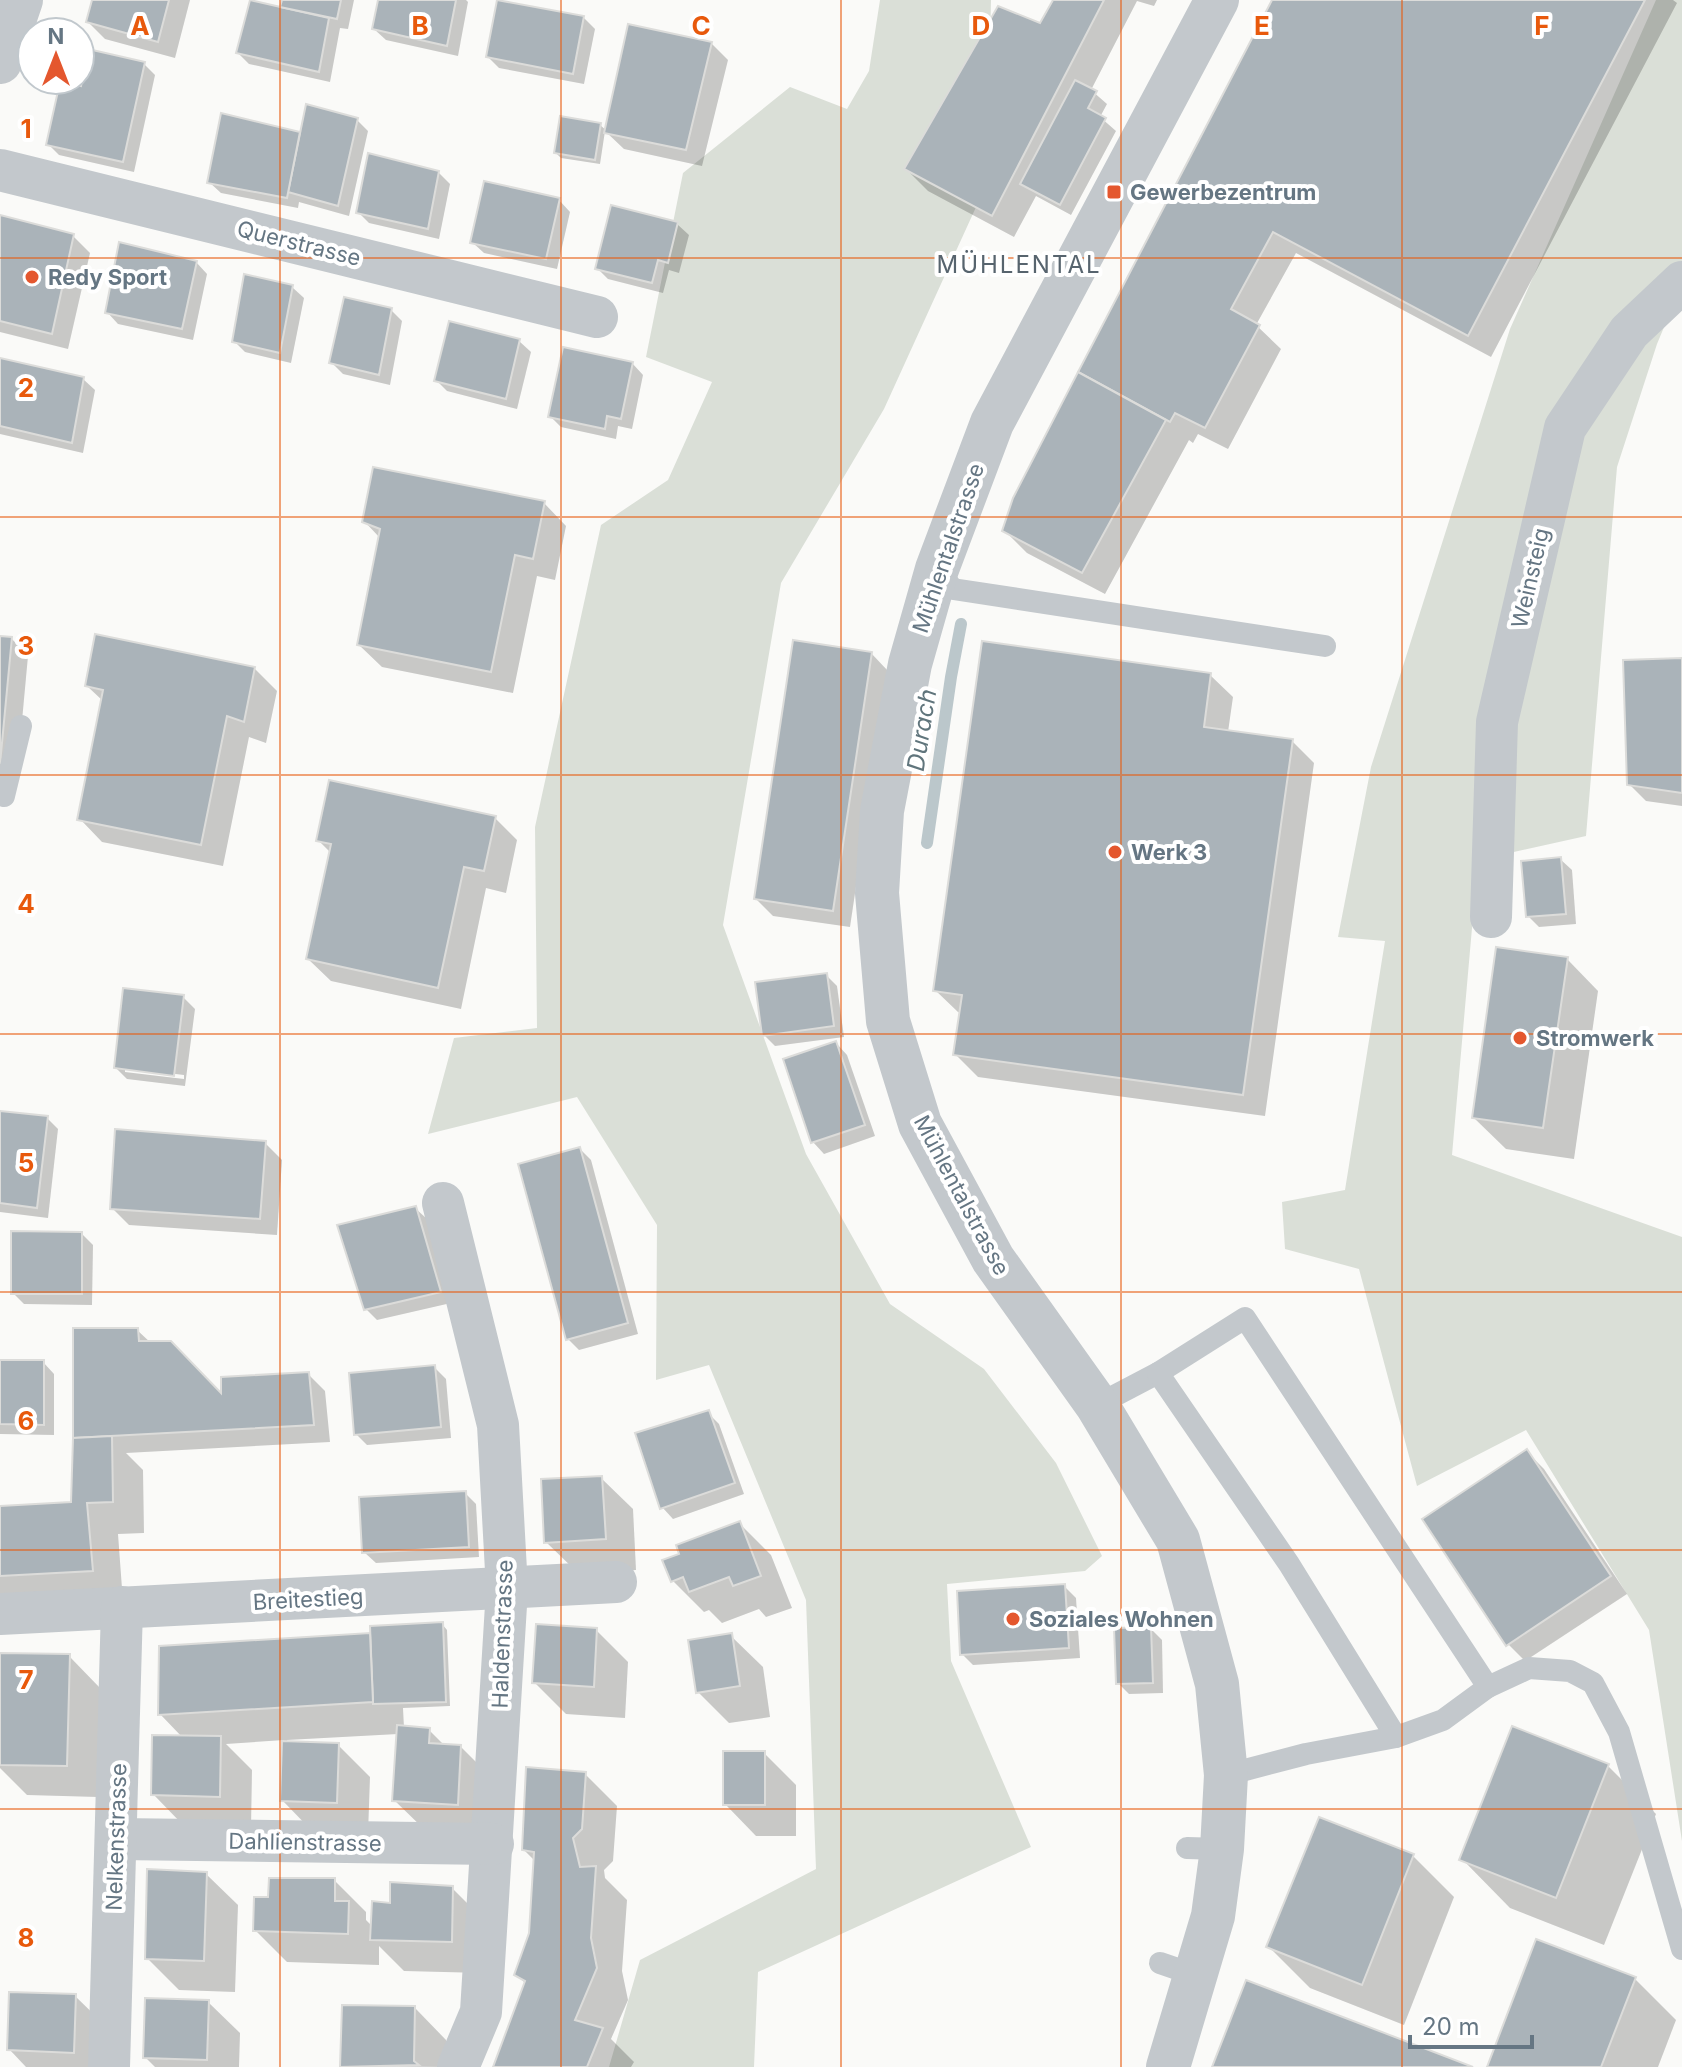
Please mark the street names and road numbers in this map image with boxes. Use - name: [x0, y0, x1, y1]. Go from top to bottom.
- street label: Querstrasse: [235, 215, 363, 271]
- street label: Mühlentalstrasse: [907, 460, 989, 636]
- street label: Weinsteig: [1506, 525, 1554, 631]
- street label: Mühlentalstrasse: [909, 1111, 1015, 1279]
- street label: Haldenstrasse: [486, 1559, 518, 1709]
- street label: Breitestieg: [252, 1583, 364, 1615]
- street label: Nelkenstrasse: [100, 1763, 132, 1911]
- street label: Dahlienstrasse: [228, 1828, 382, 1856]

